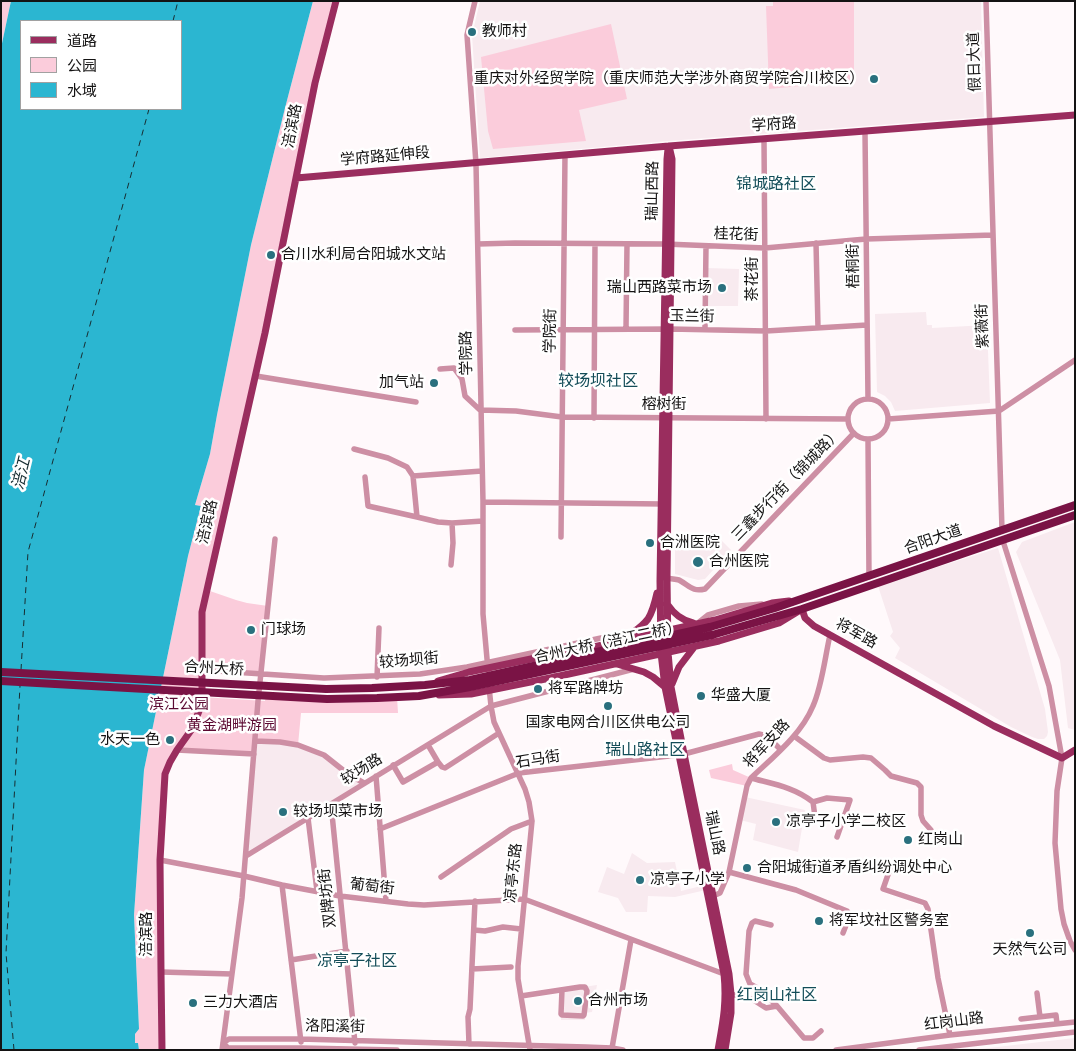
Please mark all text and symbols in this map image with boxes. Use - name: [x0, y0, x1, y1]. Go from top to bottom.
- legend: [20, 20, 182, 110]
- place label: 教师村: [482, 23, 527, 41]
- marker: 教师村: [466, 26, 478, 38]
- text: 道路: [67, 32, 97, 50]
- street label: 假日大道: [965, 32, 985, 92]
- text: 公园: [67, 57, 97, 75]
- place label: 重庆对外经贸学院（重庆师范大学涉外商贸学院合川校区）: [474, 70, 864, 88]
- marker: 重庆对外经贸学院（重庆师范大学涉外商贸学院合川校区）: [868, 73, 880, 85]
- text: 水域: [67, 82, 97, 100]
- street label: 涪滨路: [280, 102, 306, 150]
- street label: 学府路: [751, 114, 797, 136]
- street label: 学府路延伸段: [339, 144, 431, 170]
- street label: 瑞山西路: [643, 161, 663, 221]
- district label: 锦城路社区: [736, 175, 816, 195]
- street label: 桂花街: [713, 225, 759, 245]
- street label: 梧桐街: [845, 243, 863, 289]
- place label: 合川水利局合阳城水文站: [281, 246, 446, 264]
- marker: 合川水利局合阳城水文站: [265, 249, 277, 261]
- street label: 茶花街: [744, 257, 762, 301]
- place label: 瑞山西路菜市场: [607, 279, 712, 297]
- marker: 瑞山西路菜市场: [716, 282, 728, 294]
- street label: 紫薇街: [973, 303, 993, 349]
- street label: 学院街: [542, 308, 560, 354]
- street label: 玉兰街: [669, 308, 715, 326]
- street label: 学院路: [458, 330, 476, 376]
- district label: 较场坝社区: [558, 372, 638, 392]
- place label: 加气站: [379, 374, 424, 392]
- marker: 加气站: [428, 377, 440, 389]
- street label: 榕树街: [642, 396, 686, 414]
- street label: 三鑫步行街（锦城路）: [728, 425, 846, 545]
- water label: 涪江: [9, 456, 35, 492]
- street label: 涪滨路: [194, 498, 222, 546]
- street label: 合阳大道: [902, 522, 964, 558]
- place label: 合洲医院: [660, 534, 720, 552]
- marker: 合洲医院: [644, 537, 656, 549]
- place label: 合州医院: [709, 553, 769, 571]
- marker: 合州医院: [691, 555, 705, 569]
- street label: 将军路: [832, 615, 880, 653]
- street label: 合州大桥（涪江二桥）: [533, 619, 683, 667]
- place label: 门球场: [261, 621, 306, 639]
- marker: 门球场: [245, 624, 257, 636]
- street label: 较场坝街: [378, 649, 440, 673]
- street label: 合州大桥: [184, 658, 244, 680]
- place label: 将军路牌坊: [548, 680, 623, 698]
- marker: 将军路牌坊: [532, 683, 544, 695]
- place label: 华盛大厦: [711, 687, 771, 705]
- marker: 华盛大厦: [695, 690, 707, 702]
- park label: 滨江公园: [149, 696, 209, 714]
- marker: 国家电网合川区供电公司: [602, 700, 614, 712]
- place label: 国家电网合川区供电公司: [526, 714, 690, 732]
- street label: 将军支路: [740, 716, 794, 772]
- park label: 黄金湖畔游园: [187, 717, 277, 735]
- place label: 水天一色: [100, 731, 160, 749]
- marker: 水天一色: [164, 734, 176, 746]
- district label: 瑞山路社区: [605, 741, 685, 761]
- street label: 石马街: [514, 748, 562, 772]
- street label: 较场路: [338, 750, 386, 790]
- place label: 较场坝菜市场: [293, 803, 383, 821]
- marker: 较场坝菜市场: [277, 806, 289, 818]
- street label: 瑞山路: [701, 809, 727, 857]
- place label: 凉亭子小学二校区: [786, 813, 906, 831]
- marker: 凉亭子小学二校区: [770, 816, 782, 828]
- place label: 红岗山: [918, 831, 963, 849]
- marker: 红岗山: [902, 834, 914, 846]
- street label: 凉亭东路: [502, 842, 526, 904]
- place label: 合阳城街道矛盾纠纷调处中心: [757, 859, 952, 877]
- marker: 合阳城街道矛盾纠纷调处中心: [741, 862, 753, 874]
- street label: 双牌坊街: [316, 867, 340, 929]
- place label: 凉亭子小学: [650, 871, 725, 889]
- marker: 凉亭子小学: [634, 874, 646, 886]
- street label: 葡萄街: [349, 875, 395, 899]
- street label: 涪滨路: [138, 912, 156, 956]
- place label: 将军坟社区警务室: [829, 912, 949, 930]
- marker: 将军坟社区警务室: [813, 915, 825, 927]
- marker: 天然气公司: [1024, 927, 1036, 939]
- place label: 天然气公司: [993, 941, 1067, 959]
- district label: 凉亭子社区: [317, 952, 397, 972]
- district label: 红岗山社区: [737, 986, 817, 1006]
- place label: 合州市场: [588, 992, 648, 1010]
- place label: 三力大酒店: [203, 994, 278, 1012]
- marker: 合州市场: [572, 995, 584, 1007]
- marker: 三力大酒店: [187, 997, 199, 1009]
- street label: 红岗山路: [923, 1009, 985, 1035]
- street label: 洛阳溪街: [305, 1017, 365, 1037]

